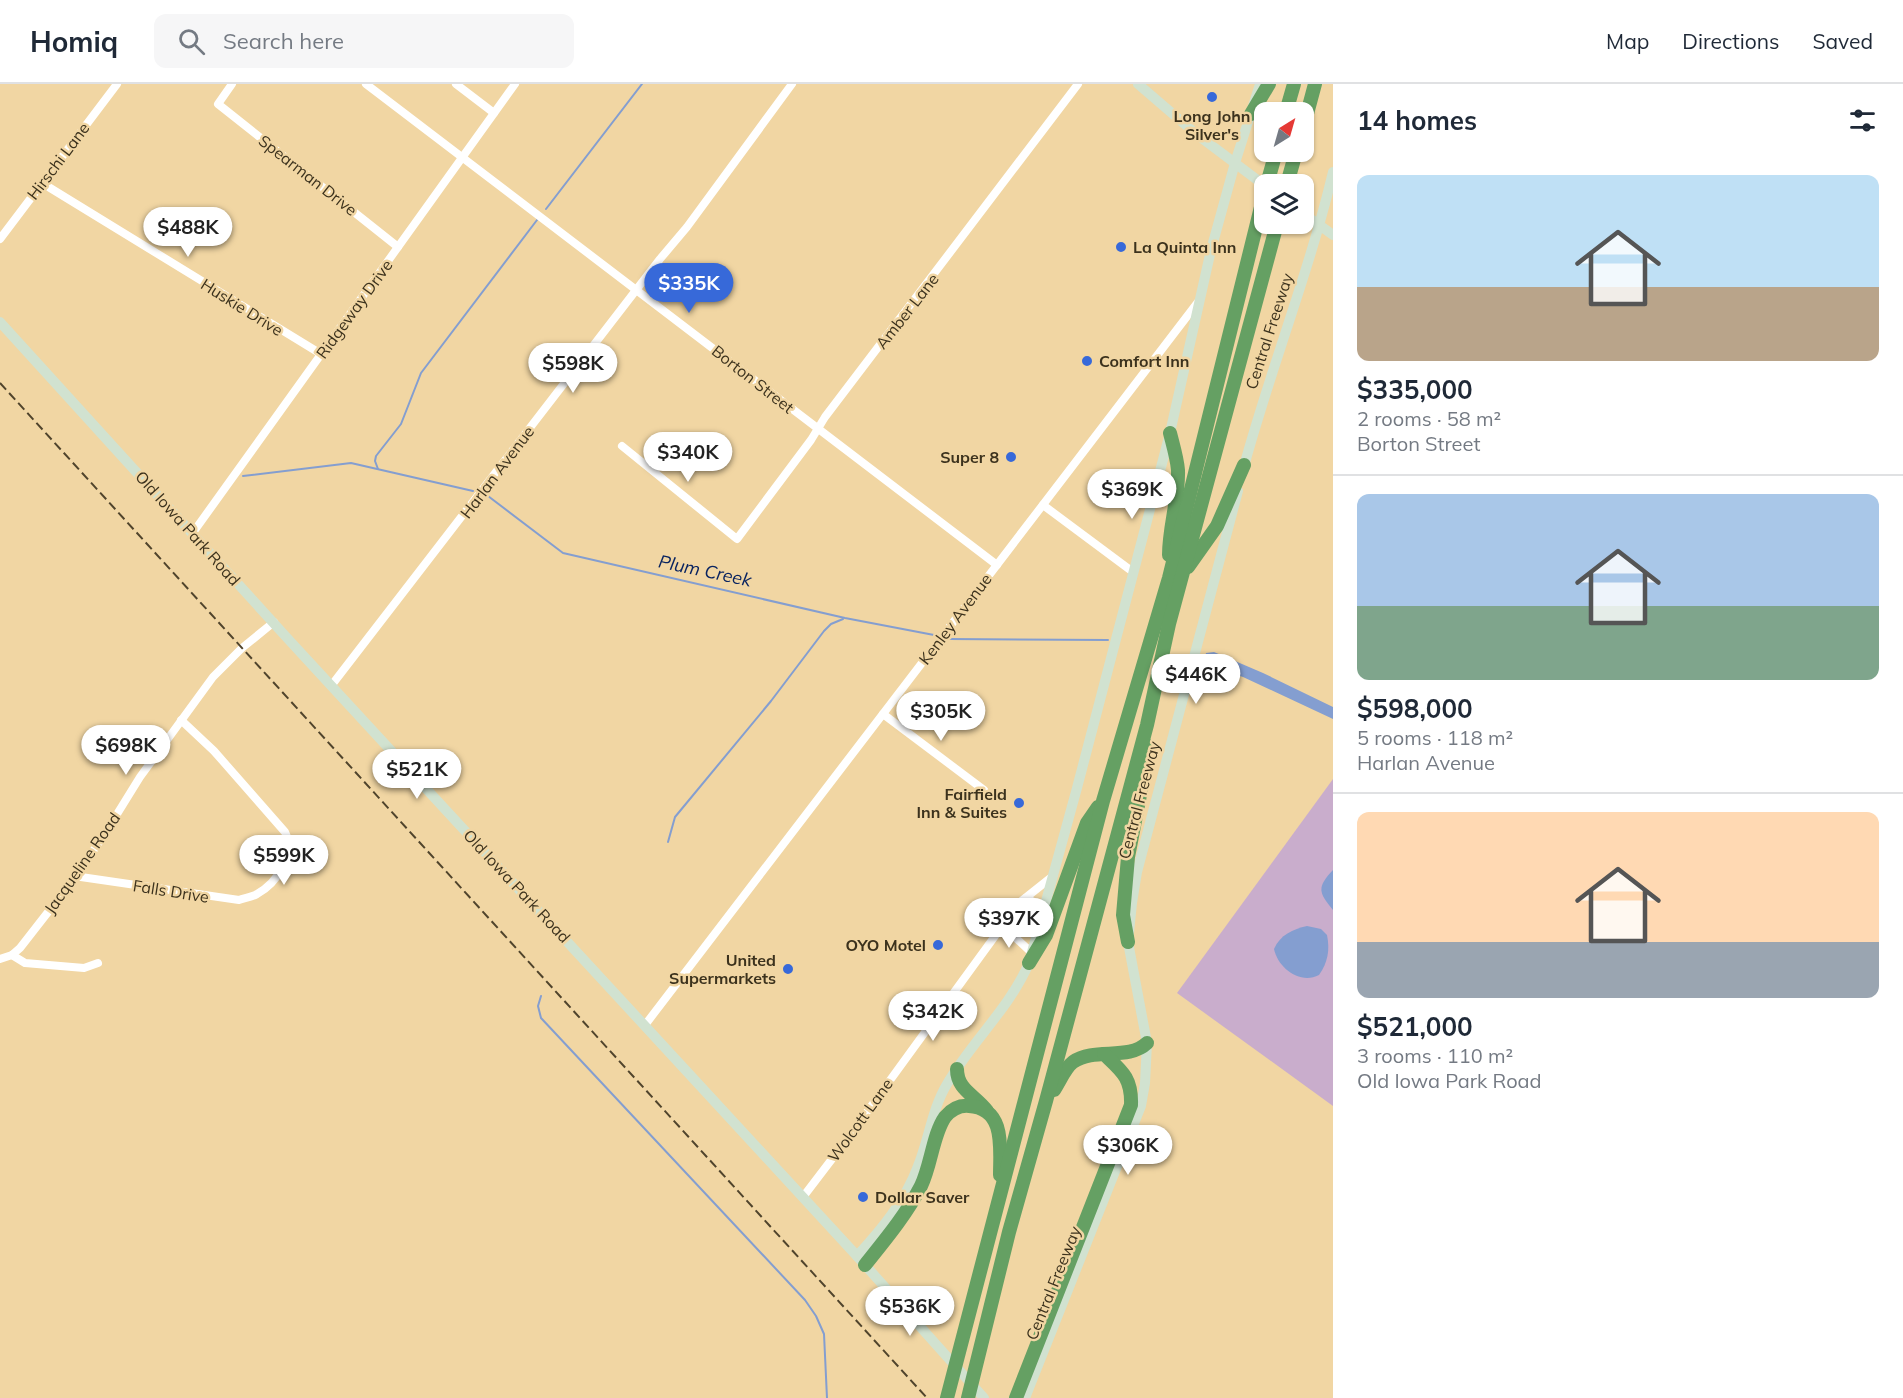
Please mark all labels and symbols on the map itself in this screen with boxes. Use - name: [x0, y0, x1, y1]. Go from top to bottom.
- marker: Long John Silver's: [1205, 90, 1219, 104]
- north arrow: [1254, 102, 1314, 162]
- place label: Long John Silver's: [1174, 106, 1250, 144]
- street label: Hirschi Lane: [23, 118, 93, 204]
- street label: Spearman Drive: [255, 130, 361, 220]
- pin: $488K: [146, 207, 230, 258]
- place label: La Quinta Inn: [1133, 237, 1236, 257]
- marker: La Quinta Inn: [1114, 240, 1128, 254]
- street label: Ridgeway Drive: [311, 256, 397, 362]
- pin: $335K: [647, 263, 731, 314]
- street label: Amber Lane: [871, 269, 943, 353]
- street label: Central Freeway: [1241, 270, 1297, 392]
- street label: Huskie Drive: [197, 274, 287, 340]
- street label: Borton Street: [708, 341, 798, 418]
- pin: $598K: [531, 343, 615, 394]
- place label: Comfort Inn: [1099, 351, 1189, 371]
- marker: Comfort Inn: [1080, 354, 1094, 368]
- street label: Harlan Avenue: [456, 422, 538, 522]
- pin: $340K: [646, 432, 730, 483]
- place label: Super 8: [940, 447, 999, 467]
- marker: Super 8: [1004, 450, 1018, 464]
- street label: Old Iowa Park Road: [131, 466, 245, 590]
- pin: $369K: [1090, 469, 1174, 520]
- water label: Plum Creek: [657, 549, 754, 592]
- street label: Kenley Avenue: [914, 570, 996, 668]
- pin: $446K: [1154, 654, 1238, 705]
- pin: $305K: [899, 691, 983, 742]
- pin: $698K: [84, 725, 168, 776]
- street label: Central Freeway: [1114, 738, 1164, 861]
- pin: $521K: [375, 749, 459, 800]
- place label: Fairfield Inn & Suites: [917, 784, 1007, 822]
- marker: Fairfield Inn & Suites: [1012, 796, 1026, 810]
- street label: Jacqueline Road: [40, 808, 124, 918]
- street label: Old Iowa Park Road: [459, 825, 575, 947]
- pin: $599K: [242, 835, 326, 886]
- street label: Falls Drive: [132, 875, 210, 907]
- pin: $397K: [967, 898, 1051, 949]
- place label: OYO Motel: [846, 935, 926, 955]
- marker: OYO Motel: [931, 938, 945, 952]
- place label: United Supermarkets: [669, 950, 776, 988]
- marker: United Supermarkets: [781, 962, 795, 976]
- pin: $342K: [891, 991, 975, 1042]
- street label: Wolcott Lane: [823, 1074, 897, 1166]
- pin: $306K: [1086, 1125, 1170, 1176]
- place label: Dollar Saver: [875, 1187, 970, 1207]
- marker: Dollar Saver: [856, 1190, 870, 1204]
- street label: Central Freeway: [1021, 1223, 1085, 1343]
- pin: $536K: [868, 1286, 952, 1337]

